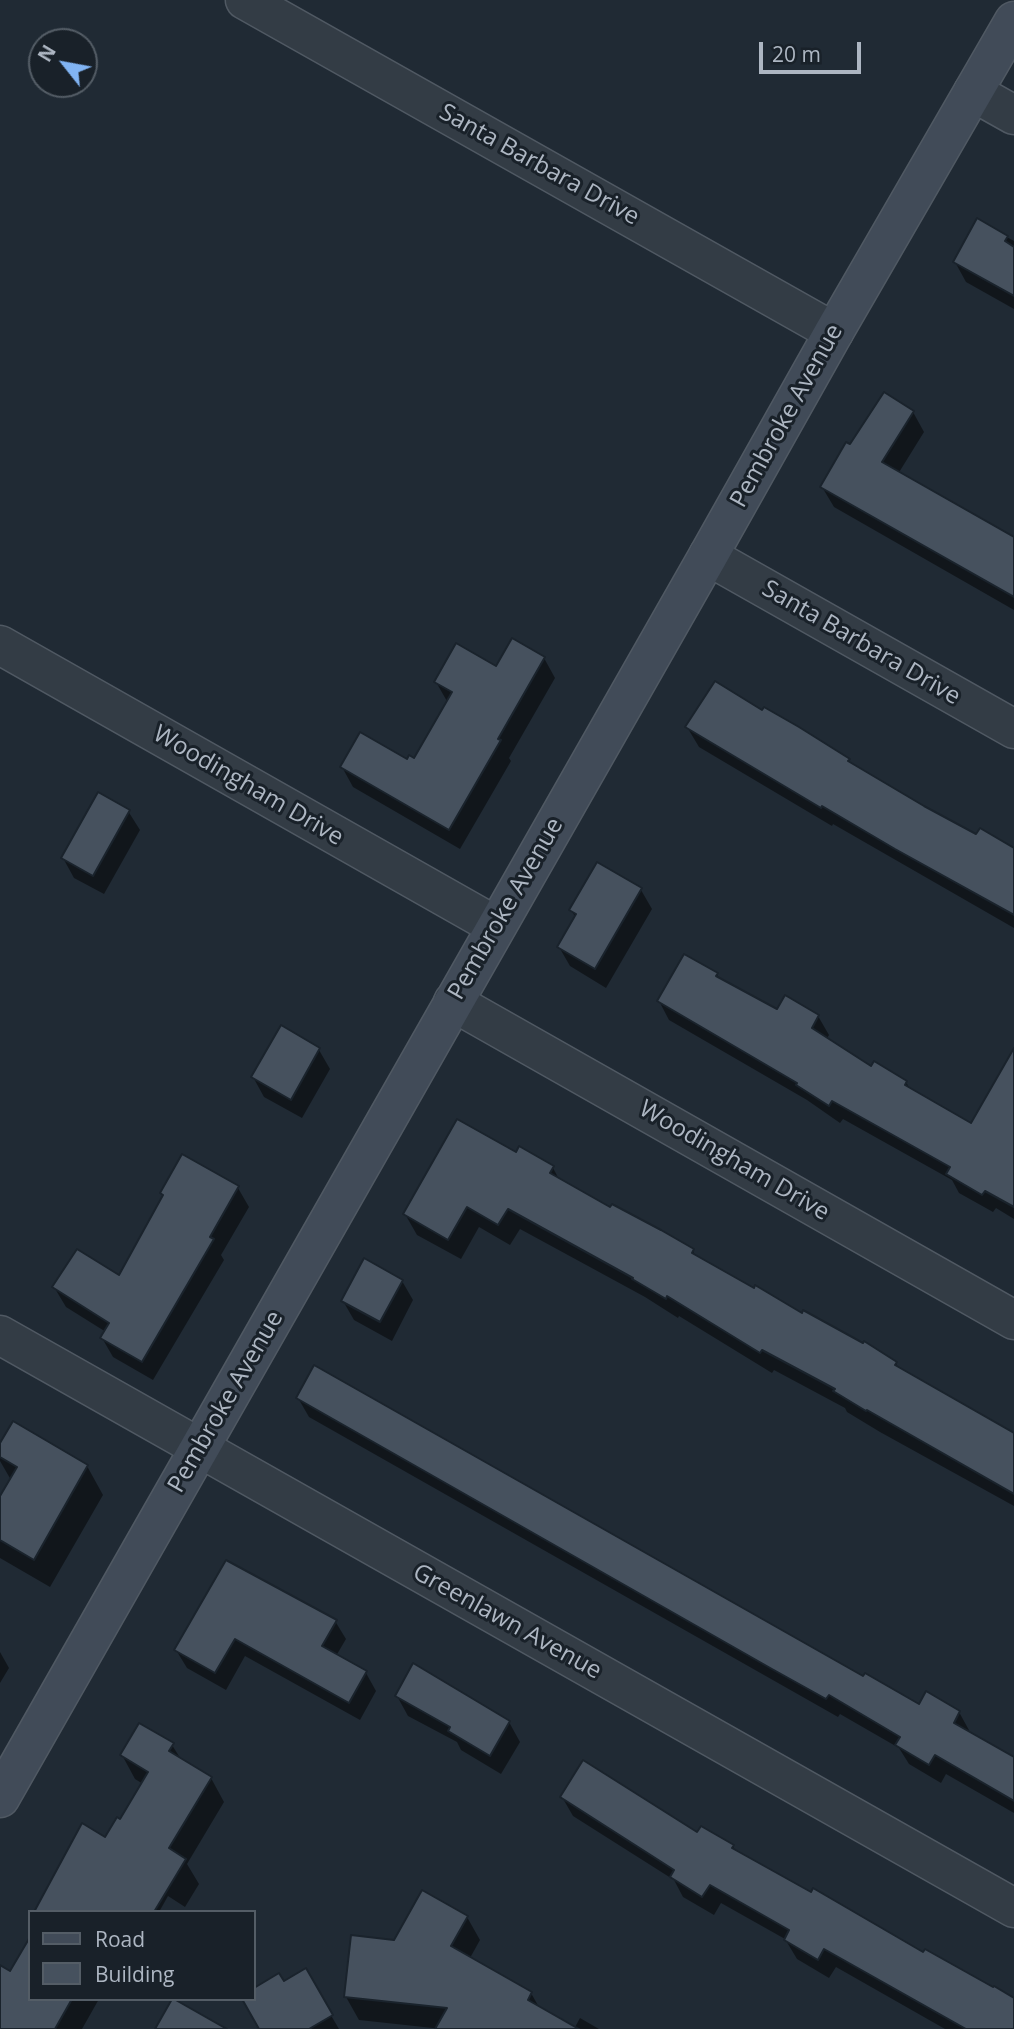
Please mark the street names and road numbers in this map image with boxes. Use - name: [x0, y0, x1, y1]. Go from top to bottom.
- street label: Santa Barbara Drive: [434, 98, 644, 232]
- street label: Pembroke Avenue: [725, 319, 849, 513]
- street label: Santa Barbara Drive: [757, 574, 965, 712]
- street label: Woodingham Drive: [148, 720, 348, 852]
- street label: Pembroke Avenue: [442, 813, 570, 1005]
- street label: Woodingham Drive: [634, 1095, 834, 1227]
- street label: Pembroke Avenue: [162, 1306, 290, 1498]
- street label: Greenlawn Avenue: [408, 1558, 606, 1686]

